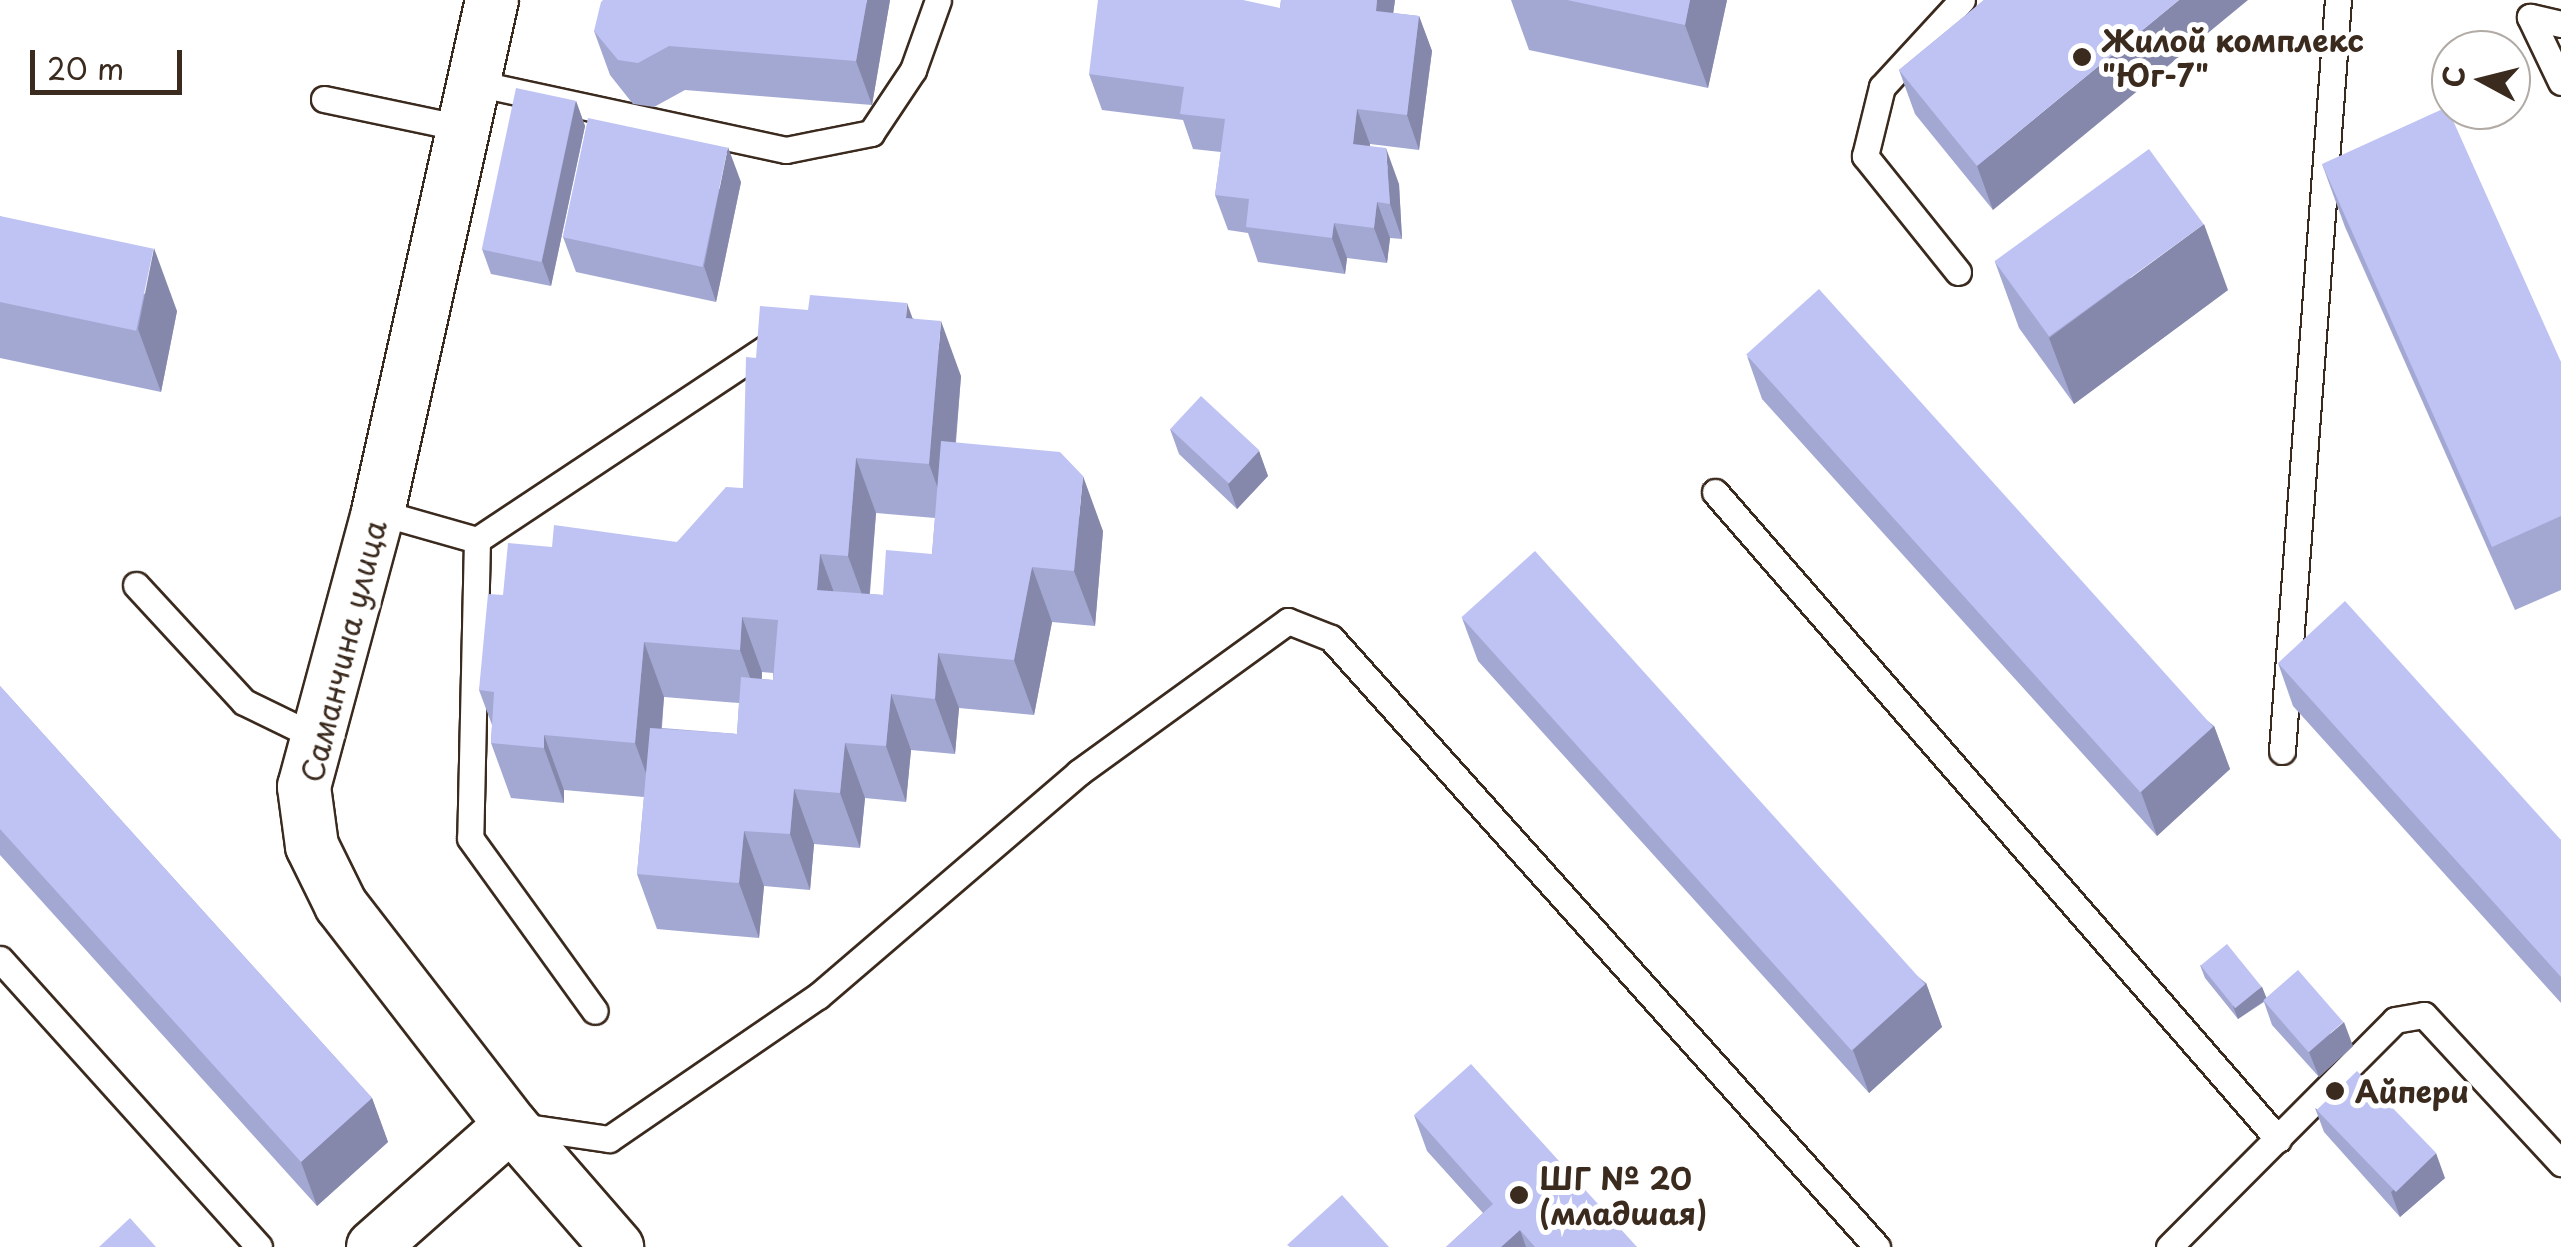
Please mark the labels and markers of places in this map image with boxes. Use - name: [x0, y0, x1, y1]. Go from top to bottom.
- place label: Жилой комплекс "Юг-7": [2102, 22, 2365, 92]
- marker: Жилой комплекс "Юг-7": [2071, 46, 2093, 68]
- place label: Айпери: [2355, 1073, 2469, 1109]
- marker: Айпери: [2324, 1080, 2346, 1102]
- place label: ШГ № 20 (младшая): [1539, 1160, 1707, 1230]
- marker: ШГ № 20 (младшая): [1508, 1184, 1530, 1206]

